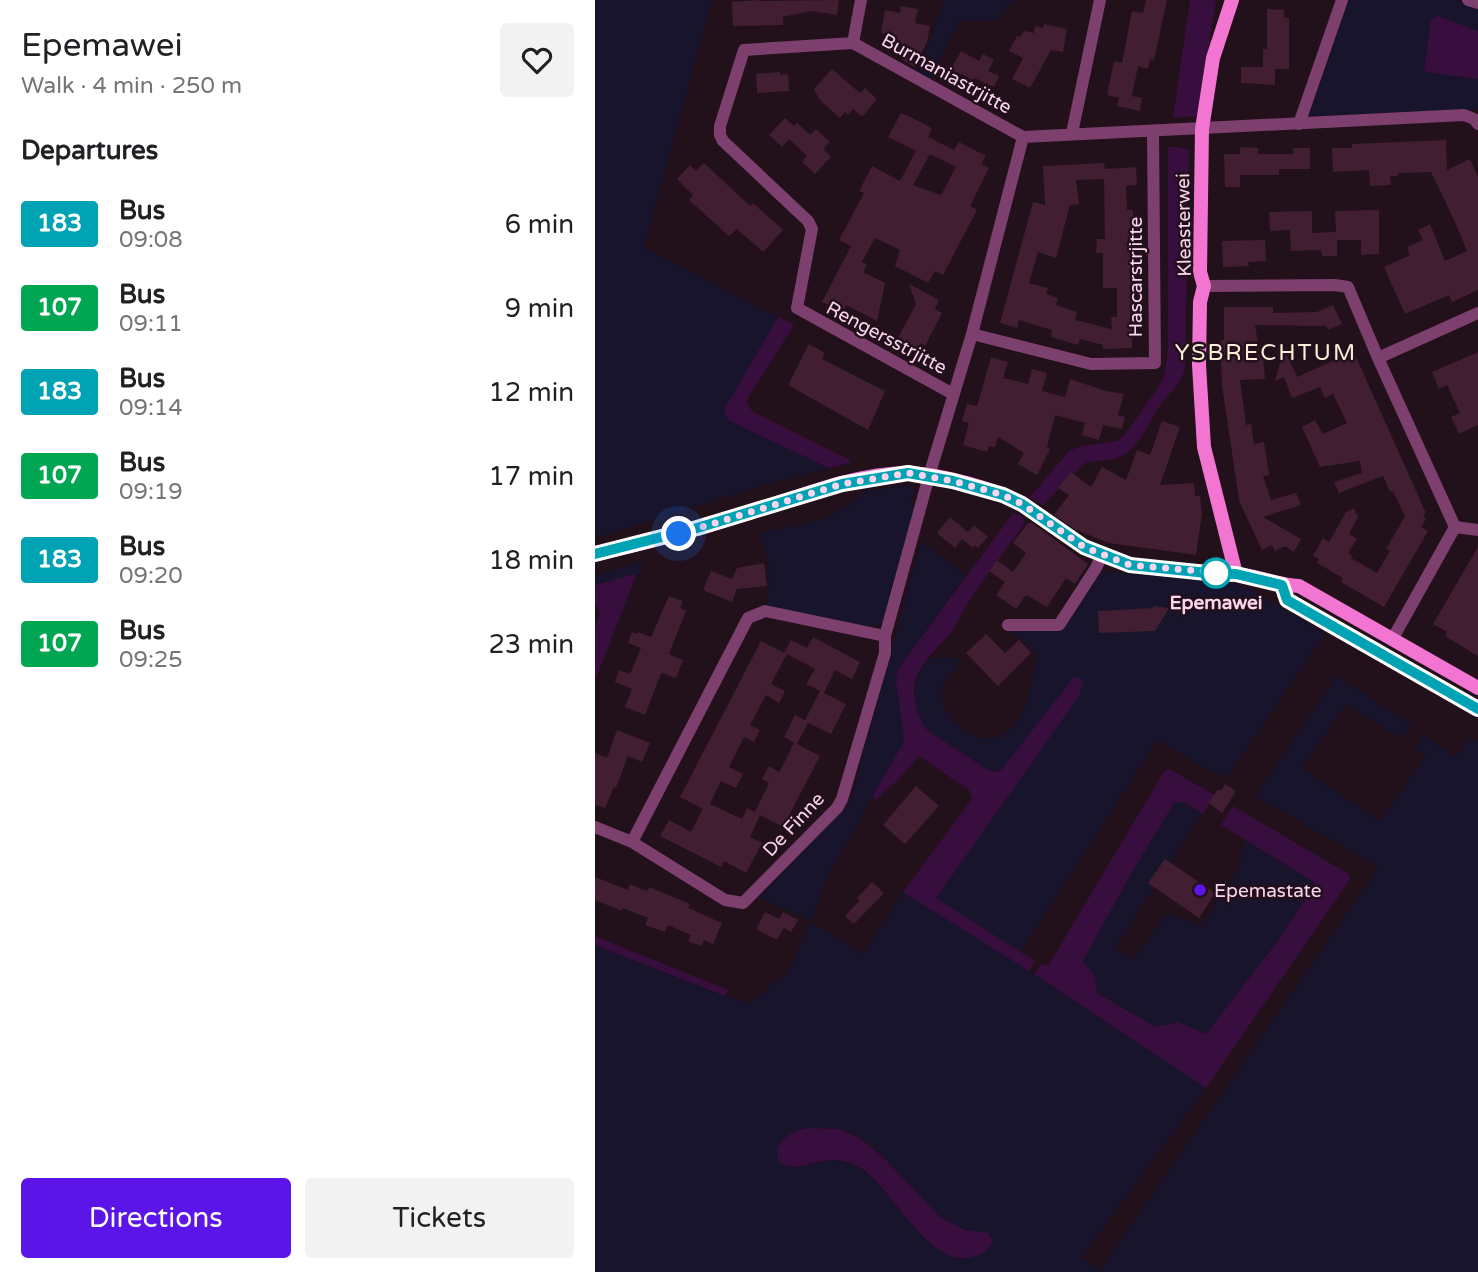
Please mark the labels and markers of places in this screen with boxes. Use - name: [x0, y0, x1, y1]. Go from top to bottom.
- marker: Epemawei: [1201, 558, 1231, 588]
- place label: Epemawei: [1169, 592, 1263, 615]
- place label: Epemastate: [1214, 880, 1321, 902]
- marker: Epemastate: [1192, 882, 1208, 898]

